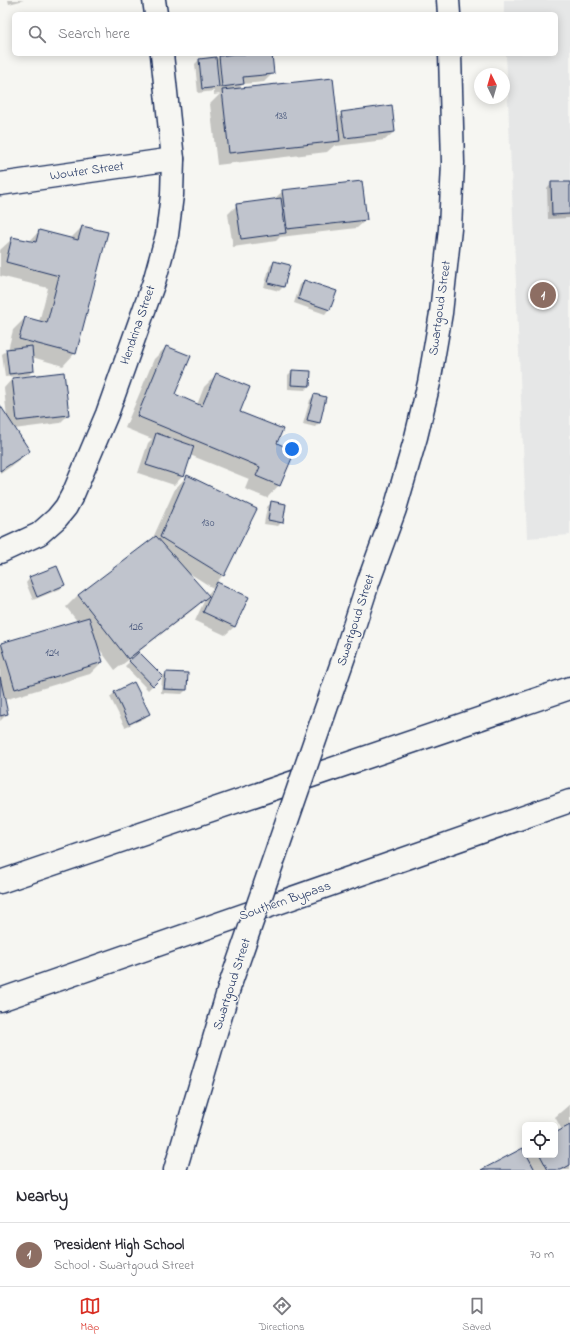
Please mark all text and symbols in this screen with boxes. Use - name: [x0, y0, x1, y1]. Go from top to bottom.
- search box: [12, 12, 558, 56]
- icon: search: [26, 23, 48, 45]
- text: Search here: [58, 23, 130, 45]
- north arrow: [474, 68, 510, 104]
- house number: 138: [275, 108, 287, 124]
- street label: Wouter Street: [49, 156, 126, 186]
- street label: Swartgoud Street: [424, 259, 457, 357]
- pin: 1: [530, 280, 556, 310]
- street label: Hendrina Street: [116, 282, 161, 367]
- your location: [282, 439, 302, 459]
- house number: 130: [202, 515, 215, 531]
- street label: Swartgoud Street: [332, 571, 381, 669]
- house number: 126: [129, 619, 143, 635]
- house number: 124: [45, 645, 59, 661]
- street label: Southern Bypass: [237, 876, 334, 927]
- street label: Swartgoud Street: [208, 935, 257, 1033]
- map controls: [522, 1122, 558, 1158]
- button: locate: [522, 1122, 558, 1158]
- text: Nearby: [16, 1184, 68, 1209]
- text: President High School: [54, 1234, 184, 1256]
- text: 1: [27, 1245, 31, 1264]
- text: 70 m: [530, 1245, 554, 1264]
- text: School · Swartgoud Street: [54, 1256, 195, 1275]
- tab: Map: [79, 1295, 101, 1335]
- tab: Directions: [259, 1295, 304, 1335]
- tab: Saved: [462, 1295, 491, 1335]

